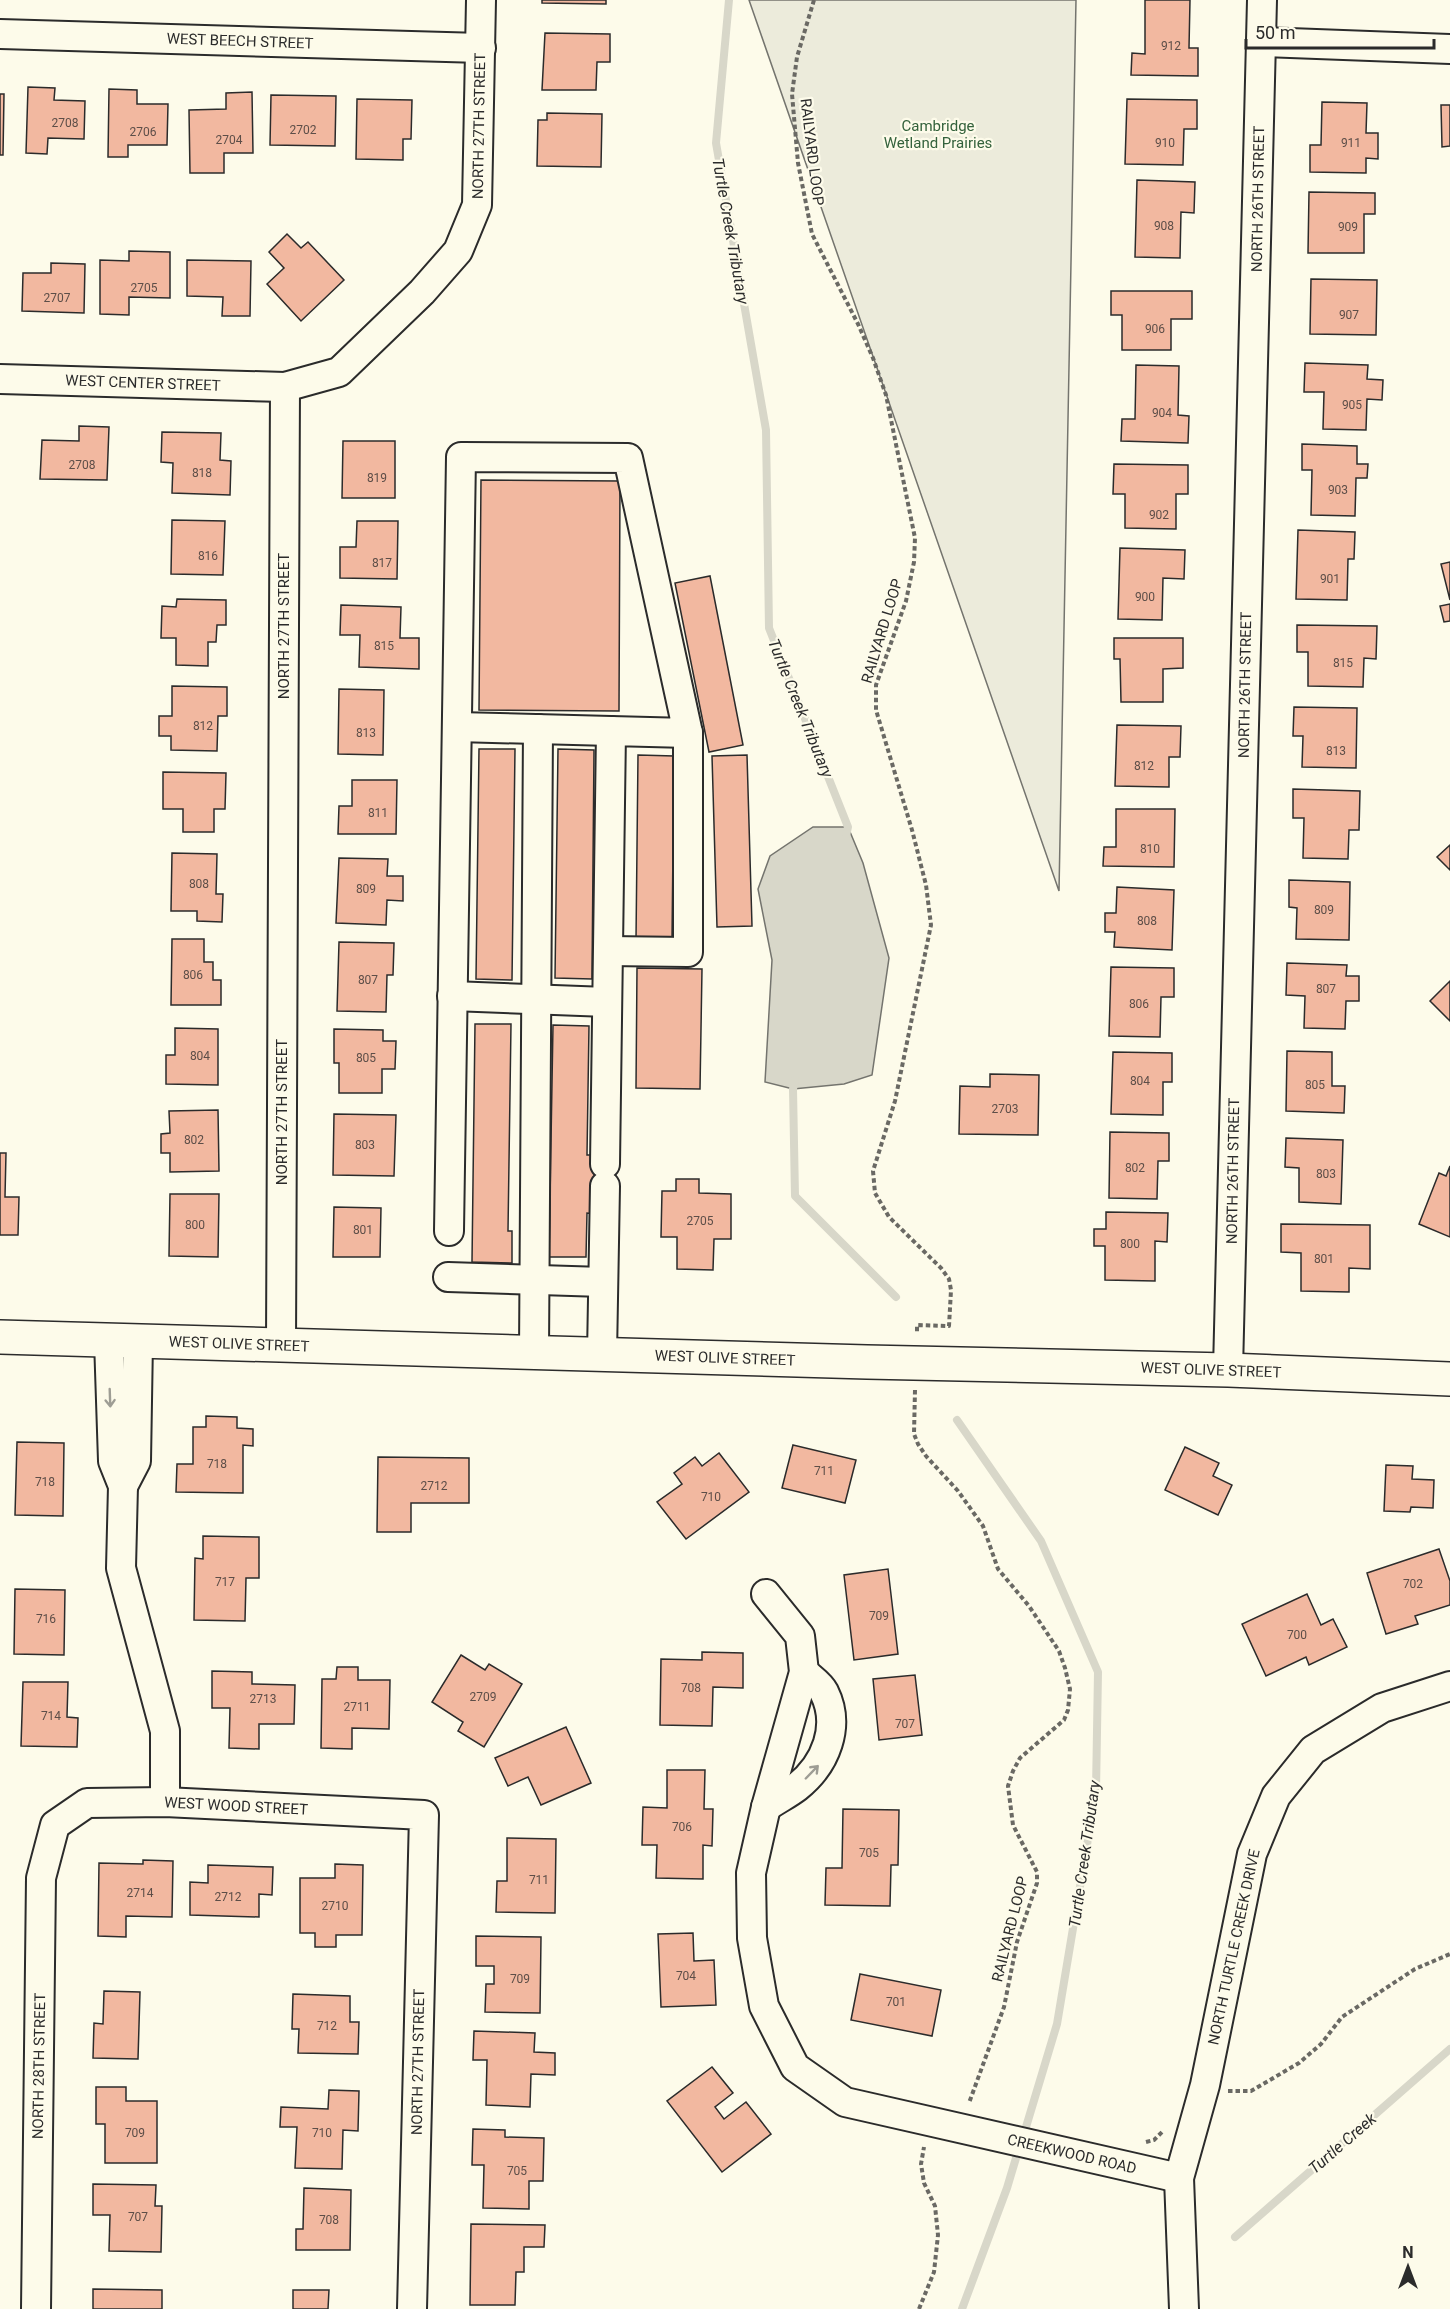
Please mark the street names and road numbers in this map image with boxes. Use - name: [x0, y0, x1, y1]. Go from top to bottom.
- street label: WEST BEECH STREET: [166, 29, 314, 53]
- street label: NORTH 27TH STREET: [469, 53, 489, 199]
- street label: RAILYARD LOOP: [796, 97, 828, 207]
- street label: NORTH 26TH STREET: [1248, 126, 1268, 272]
- street label: WEST CENTER STREET: [65, 371, 221, 395]
- street label: NORTH 27TH STREET: [275, 553, 293, 699]
- street label: RAILYARD LOOP: [858, 577, 906, 685]
- street label: NORTH 26TH STREET: [1235, 612, 1255, 758]
- street label: NORTH 27TH STREET: [273, 1039, 291, 1185]
- street label: NORTH 26TH STREET: [1223, 1098, 1243, 1244]
- street label: WEST OLIVE STREET: [168, 1333, 310, 1355]
- street label: WEST OLIVE STREET: [654, 1347, 796, 1369]
- street label: WEST OLIVE STREET: [1140, 1359, 1282, 1381]
- street label: WEST WOOD STREET: [164, 1793, 308, 1819]
- street label: NORTH TURTLE CREEK DRIVE: [1204, 1847, 1264, 2047]
- street label: RAILYARD LOOP: [988, 1874, 1032, 1984]
- street label: NORTH 27TH STREET: [408, 1989, 428, 2135]
- street label: NORTH 28TH STREET: [29, 1993, 49, 2139]
- street label: CREEKWOOD ROAD: [1006, 2130, 1138, 2178]

